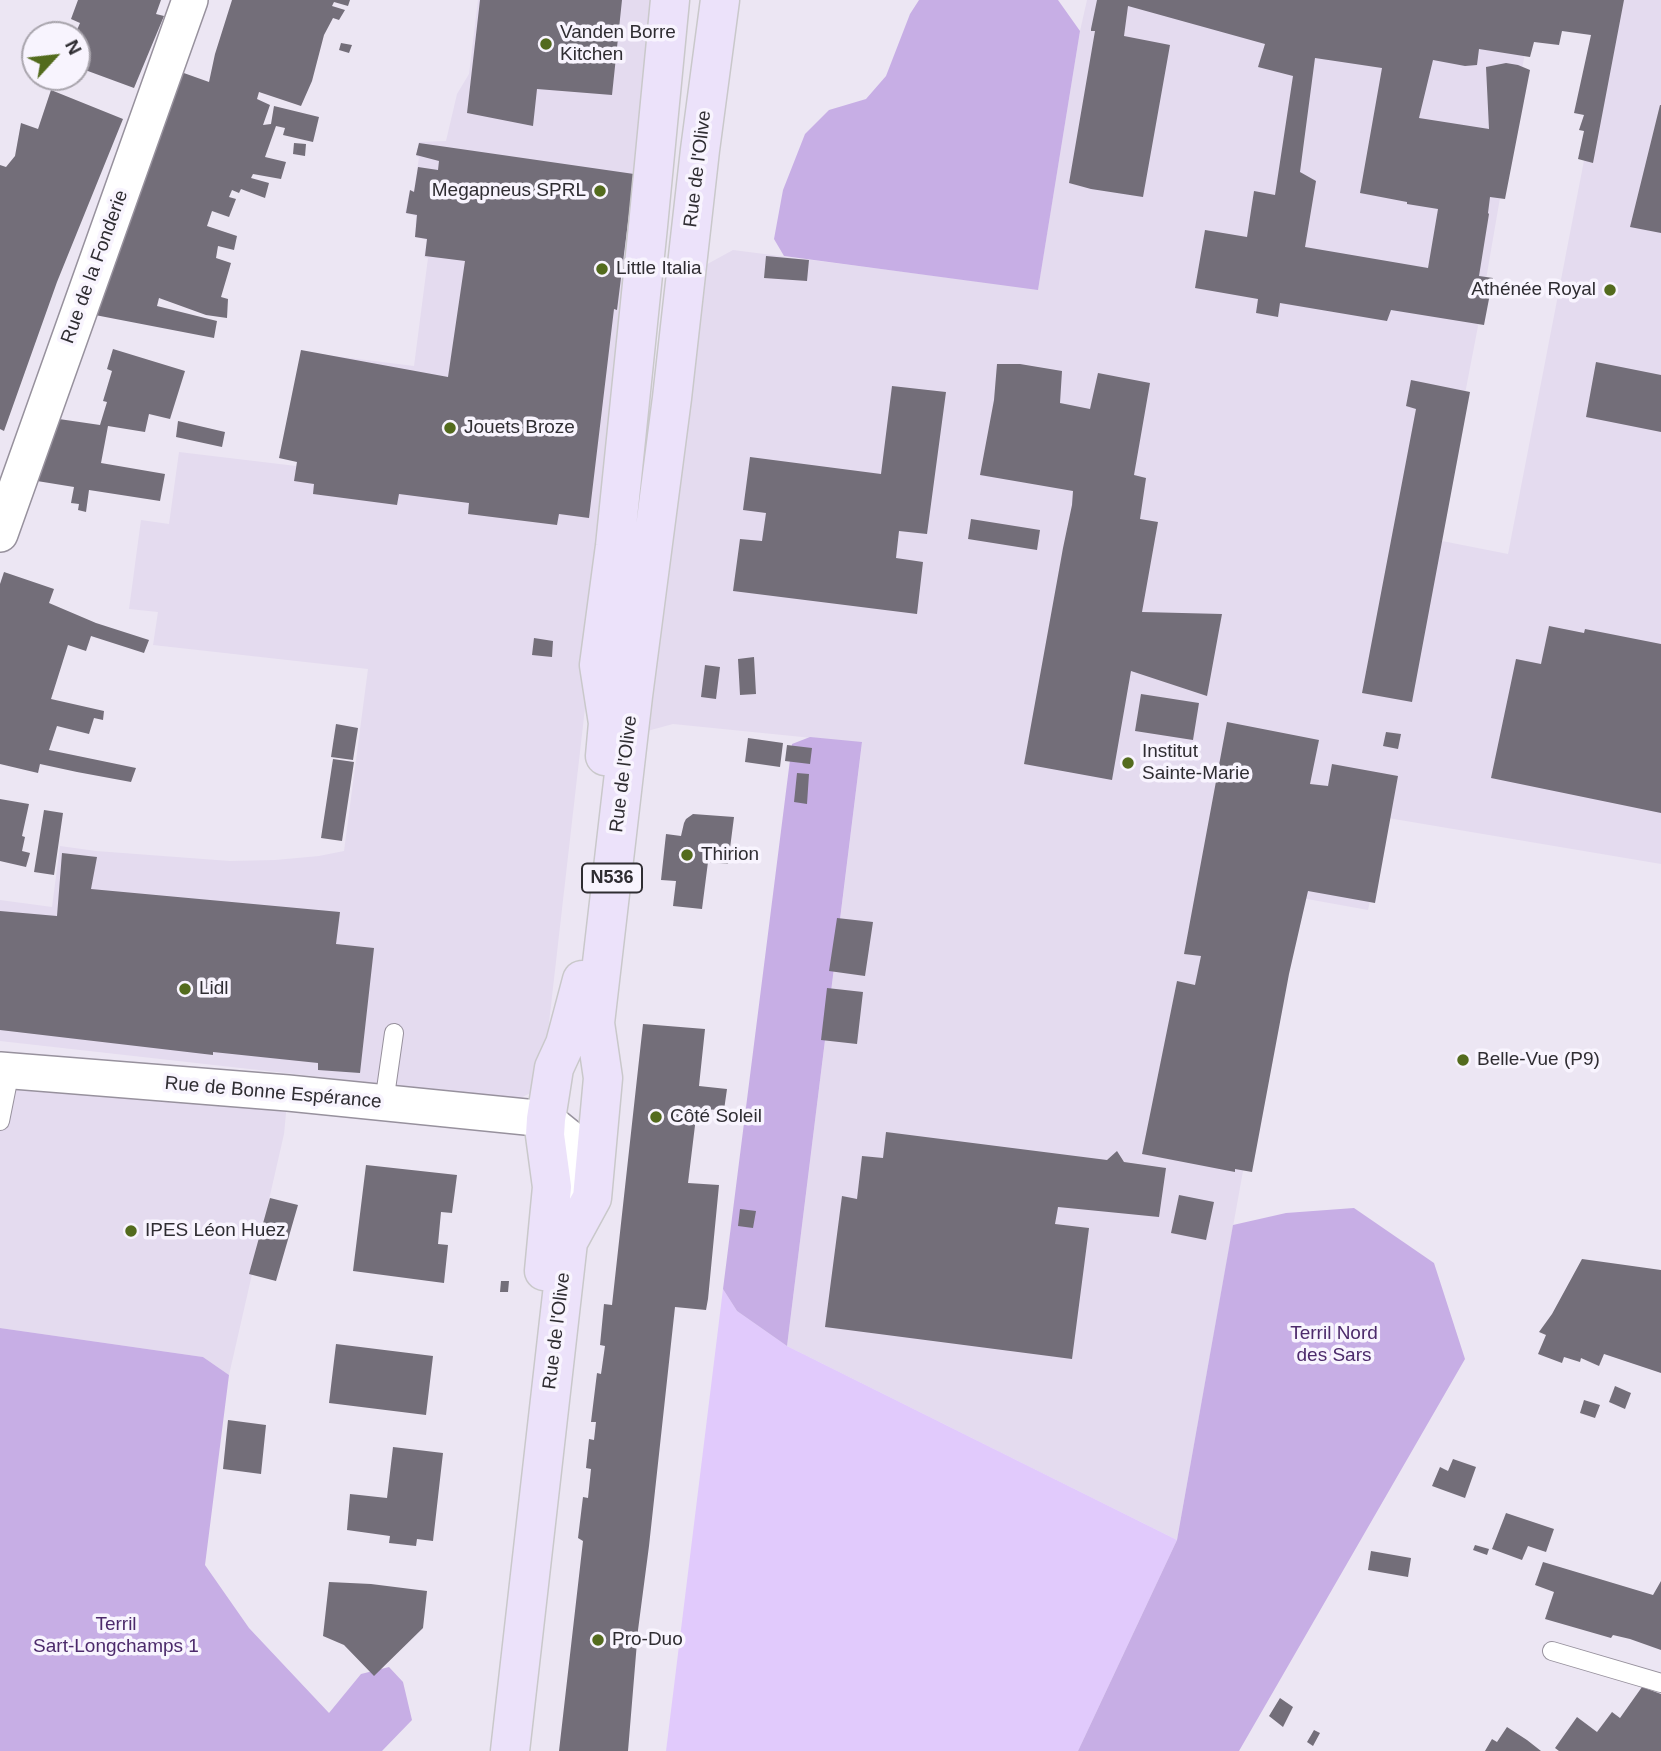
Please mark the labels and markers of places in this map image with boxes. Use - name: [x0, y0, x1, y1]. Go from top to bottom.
- place label: Vanden Borre Kitchen: [560, 22, 676, 66]
- marker: Vanden Borre Kitchen: [538, 36, 554, 52]
- place label: Megapneus SPRL: [432, 180, 586, 202]
- marker: Megapneus SPRL: [592, 183, 608, 199]
- place label: Little Italia: [616, 258, 702, 280]
- marker: Little Italia: [594, 261, 610, 277]
- place label: Athénée Royal: [1471, 279, 1596, 301]
- marker: Athénée Royal: [1602, 282, 1618, 298]
- place label: Jouets Broze: [464, 417, 575, 439]
- marker: Jouets Broze: [442, 420, 458, 436]
- place label: Institut Sainte-Marie: [1142, 741, 1250, 785]
- marker: Institut Sainte-Marie: [1120, 755, 1136, 771]
- place label: Thirion: [701, 844, 759, 866]
- marker: Thirion: [679, 847, 695, 863]
- place label: Lidl: [199, 978, 229, 1000]
- marker: Lidl: [177, 981, 193, 997]
- place label: Belle-Vue (P9): [1477, 1049, 1600, 1071]
- marker: Belle-Vue (P9): [1455, 1052, 1471, 1068]
- place label: Côté Soleil: [670, 1106, 762, 1128]
- marker: Côté Soleil: [648, 1109, 664, 1125]
- place label: IPES Léon Huez: [145, 1220, 285, 1242]
- marker: IPES Léon Huez: [123, 1223, 139, 1239]
- place label: Pro-Duo: [612, 1629, 683, 1651]
- marker: Pro-Duo: [590, 1632, 606, 1648]

